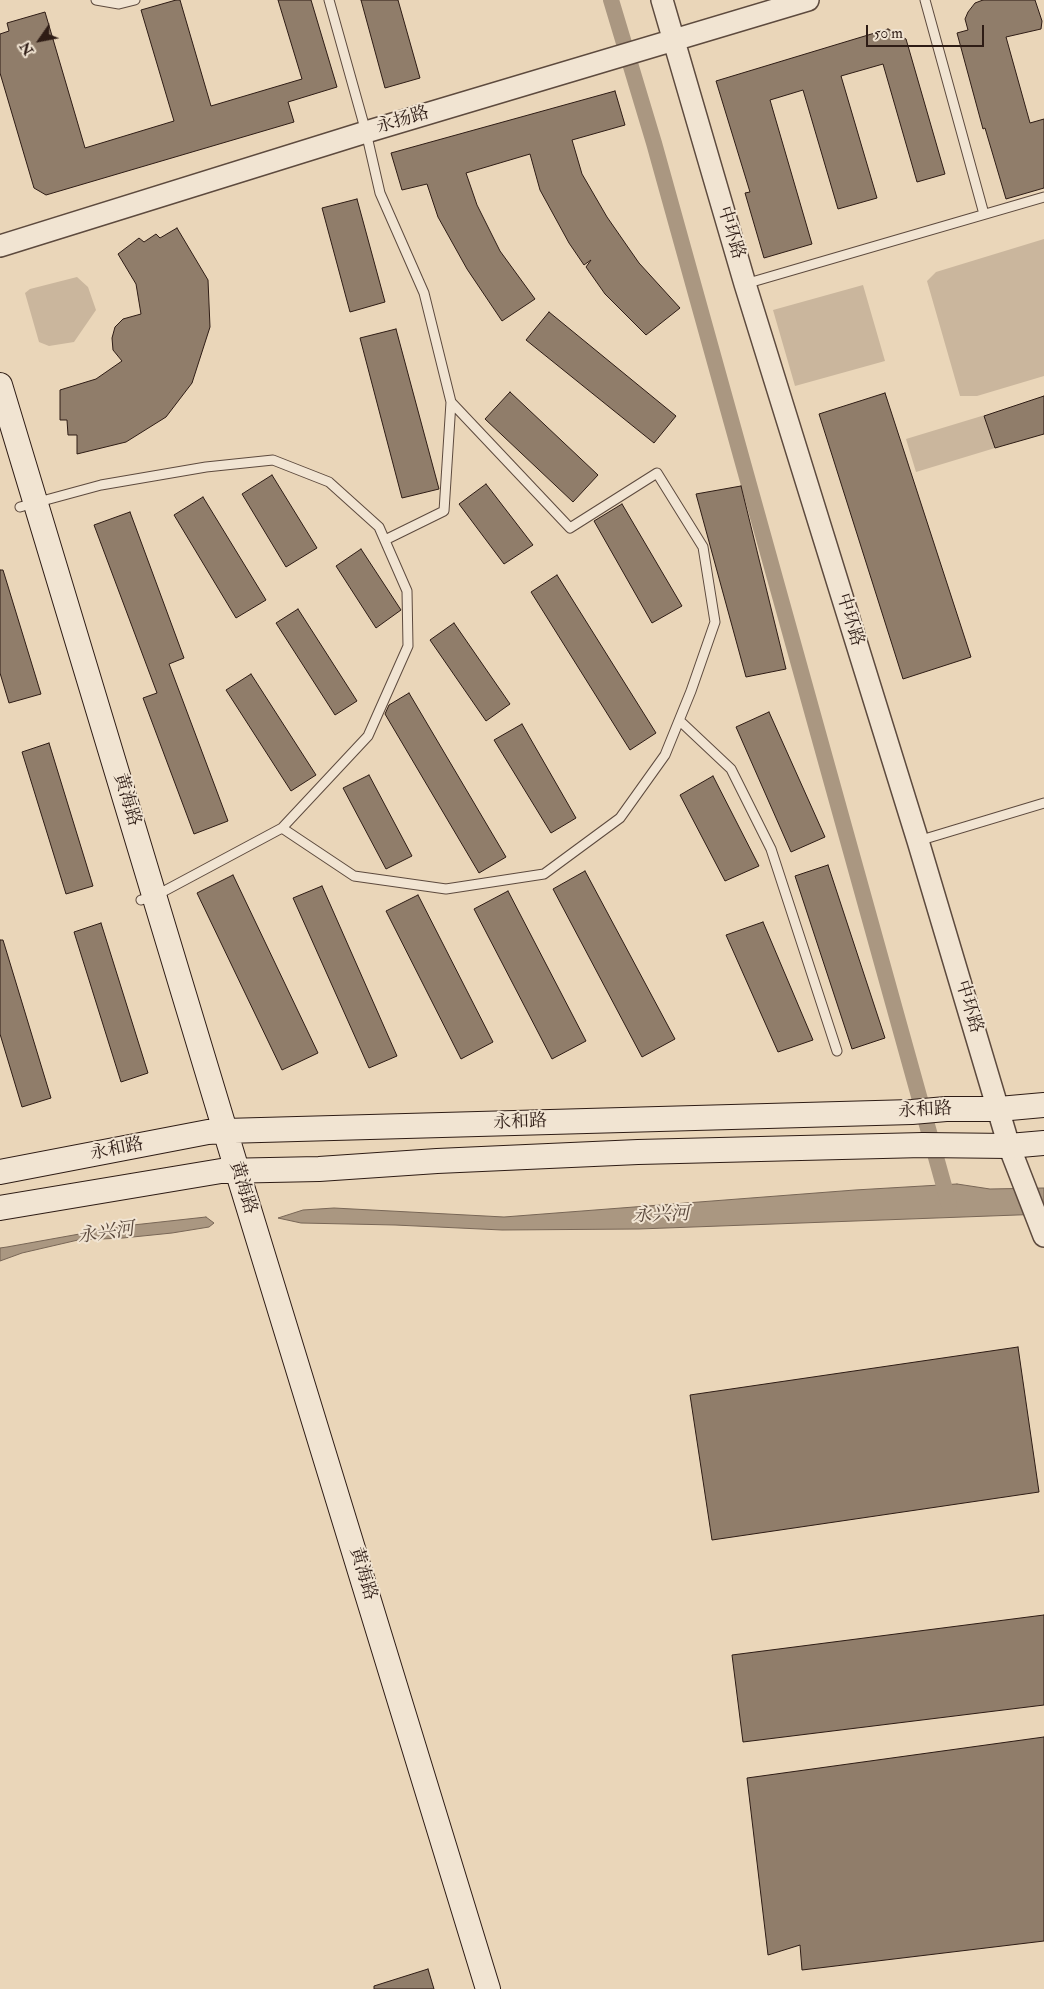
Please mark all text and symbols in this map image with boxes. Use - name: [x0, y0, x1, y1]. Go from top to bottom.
- north arrow: [15, 15, 65, 65]
- scale bar: [869, 15, 986, 47]
- text: 50 m: [874, 24, 903, 43]
- text: N: [16, 39, 38, 58]
- street label: 永扬路: [374, 103, 432, 139]
- street label: 中环路: [712, 204, 748, 262]
- street label: 中环路: [831, 591, 867, 649]
- street label: 黄海路: [108, 771, 144, 829]
- street label: 中环路: [950, 978, 986, 1036]
- street label: 永和路: [897, 1099, 953, 1123]
- street label: 永和路: [493, 1111, 547, 1135]
- street label: 永和路: [88, 1134, 146, 1166]
- street label: 黄海路: [224, 1159, 260, 1217]
- water label: 永兴河: [632, 1204, 690, 1228]
- water label: 永兴河: [76, 1219, 136, 1249]
- street label: 黄海路: [344, 1545, 380, 1603]

